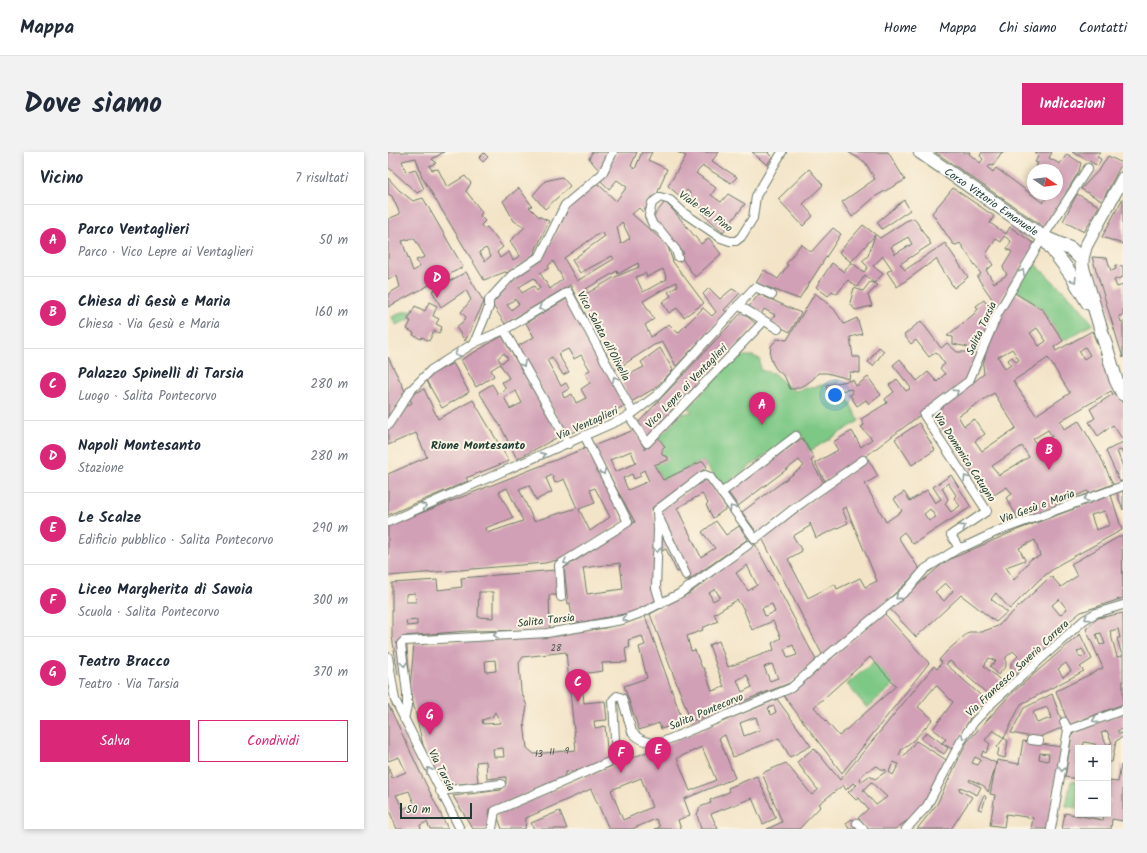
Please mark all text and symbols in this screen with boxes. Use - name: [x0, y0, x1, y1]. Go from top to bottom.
- text: Mappa: [20, 13, 74, 43]
- text: Home: [884, 17, 917, 39]
- text: Mappa: [939, 17, 976, 39]
- text: Chi siamo: [998, 17, 1057, 39]
- text: Contatti: [1079, 17, 1127, 39]
- text: Dove siamo: [24, 82, 162, 127]
- button: Indicazioni: [1022, 83, 1123, 125]
- street label: Corso Vittorio Emanuele: [940, 163, 1042, 241]
- north arrow: [1027, 164, 1063, 200]
- text: Vicino: [40, 165, 83, 192]
- text: 7 risultati: [295, 168, 348, 189]
- street label: Viale del Pino: [675, 186, 736, 237]
- text: Parco Ventaglieri: [78, 218, 189, 242]
- text: A: [49, 230, 57, 251]
- text: 50 m: [319, 230, 348, 251]
- text: Parco · Vico Lepre ai Ventaglieri: [78, 242, 253, 263]
- pin: D: [424, 265, 450, 298]
- one-way arrow: [1018, 269, 1025, 276]
- one-way arrow: [1069, 276, 1077, 283]
- street label: Vico Salata all'Olivella: [572, 288, 634, 385]
- text: Chiesa di Gesù e Maria: [78, 290, 230, 314]
- street label: Salita Tarsia: [962, 299, 1002, 358]
- text: B: [49, 302, 57, 323]
- text: 160 m: [315, 302, 348, 323]
- one-way arrow: [538, 303, 545, 310]
- text: Chiesa · Via Gesù e Maria: [78, 314, 220, 335]
- street label: Vico Lepre ai Ventaglieri: [641, 340, 732, 433]
- one-way arrow: [454, 349, 461, 357]
- one-way arrow: [519, 360, 526, 367]
- text: Palazzo Spinelli di Tarsia: [78, 362, 244, 386]
- text: C: [49, 374, 57, 395]
- text: 280 m: [311, 374, 348, 395]
- one-way arrow: [612, 376, 620, 383]
- your location: [825, 385, 845, 405]
- text: Luogo · Salita Pontecorvo: [78, 386, 217, 407]
- one-way arrow: [951, 390, 958, 397]
- pin: A: [749, 392, 775, 425]
- street label: Via Ventaglieri: [554, 402, 621, 446]
- street label: Via Domenico Cotugno: [928, 409, 1000, 506]
- text: Napoli Montesanto: [78, 434, 201, 458]
- district label: Rione Montesanto: [431, 436, 526, 455]
- pin: B: [1036, 437, 1062, 470]
- text: D: [49, 446, 57, 467]
- text: 280 m: [311, 446, 348, 467]
- one-way arrow: [539, 452, 547, 460]
- text: Stazione: [78, 458, 124, 479]
- one-way arrow: [598, 467, 605, 475]
- one-way arrow: [963, 475, 970, 482]
- street label: Via Gesù e Maria: [997, 485, 1077, 529]
- one-way arrow: [1083, 495, 1090, 503]
- one-way arrow: [420, 503, 427, 511]
- one-way arrow: [730, 505, 737, 512]
- text: Le Scalze: [78, 506, 141, 530]
- text: E: [49, 518, 57, 539]
- text: 290 m: [312, 518, 348, 539]
- one-way arrow: [959, 524, 966, 532]
- text: Edificio pubblico · Salita Pontecorvo: [78, 530, 273, 551]
- one-way arrow: [653, 547, 662, 553]
- one-way arrow: [563, 557, 570, 564]
- text: Liceo Margherita di Savoia: [78, 578, 253, 602]
- text: F: [49, 590, 57, 611]
- text: 300 m: [312, 590, 348, 611]
- one-way arrow: [895, 593, 902, 600]
- text: Scuola · Salita Pontecorvo: [78, 602, 219, 623]
- street label: Salita Tarsia: [517, 609, 576, 633]
- one-way arrow: [1084, 613, 1091, 621]
- one-way arrow: [621, 614, 628, 623]
- street label: Via Francesco Saverio Correra: [962, 616, 1074, 722]
- one-way arrow: [493, 631, 499, 640]
- house number: 28: [551, 641, 562, 656]
- text: Teatro Bracco: [78, 650, 170, 674]
- one-way arrow: [399, 661, 408, 667]
- text: G: [49, 662, 57, 683]
- text: 370 m: [313, 662, 348, 683]
- pin: C: [565, 669, 591, 702]
- text: Teatro · Via Tarsia: [78, 674, 179, 695]
- street label: Salita Pontecorvo: [666, 688, 746, 736]
- pin: G: [417, 702, 443, 735]
- one-way arrow: [1092, 715, 1099, 724]
- button: Salva: [40, 720, 190, 762]
- button: Condividi: [198, 720, 348, 762]
- one-way arrow: [961, 733, 968, 741]
- pin: E: [645, 737, 671, 770]
- pin: F: [608, 740, 634, 773]
- house number: 9: [565, 744, 570, 759]
- house number: 11: [549, 745, 555, 760]
- map controls: [1075, 745, 1111, 817]
- button: +: [1075, 745, 1111, 781]
- street label: Via Tarsia: [423, 746, 459, 795]
- house number: 13: [535, 747, 543, 762]
- one-way arrow: [426, 766, 434, 774]
- one-way arrow: [1058, 766, 1067, 772]
- button: −: [1075, 781, 1111, 817]
- scale bar: [400, 801, 472, 820]
- text: 50 m: [406, 801, 431, 819]

